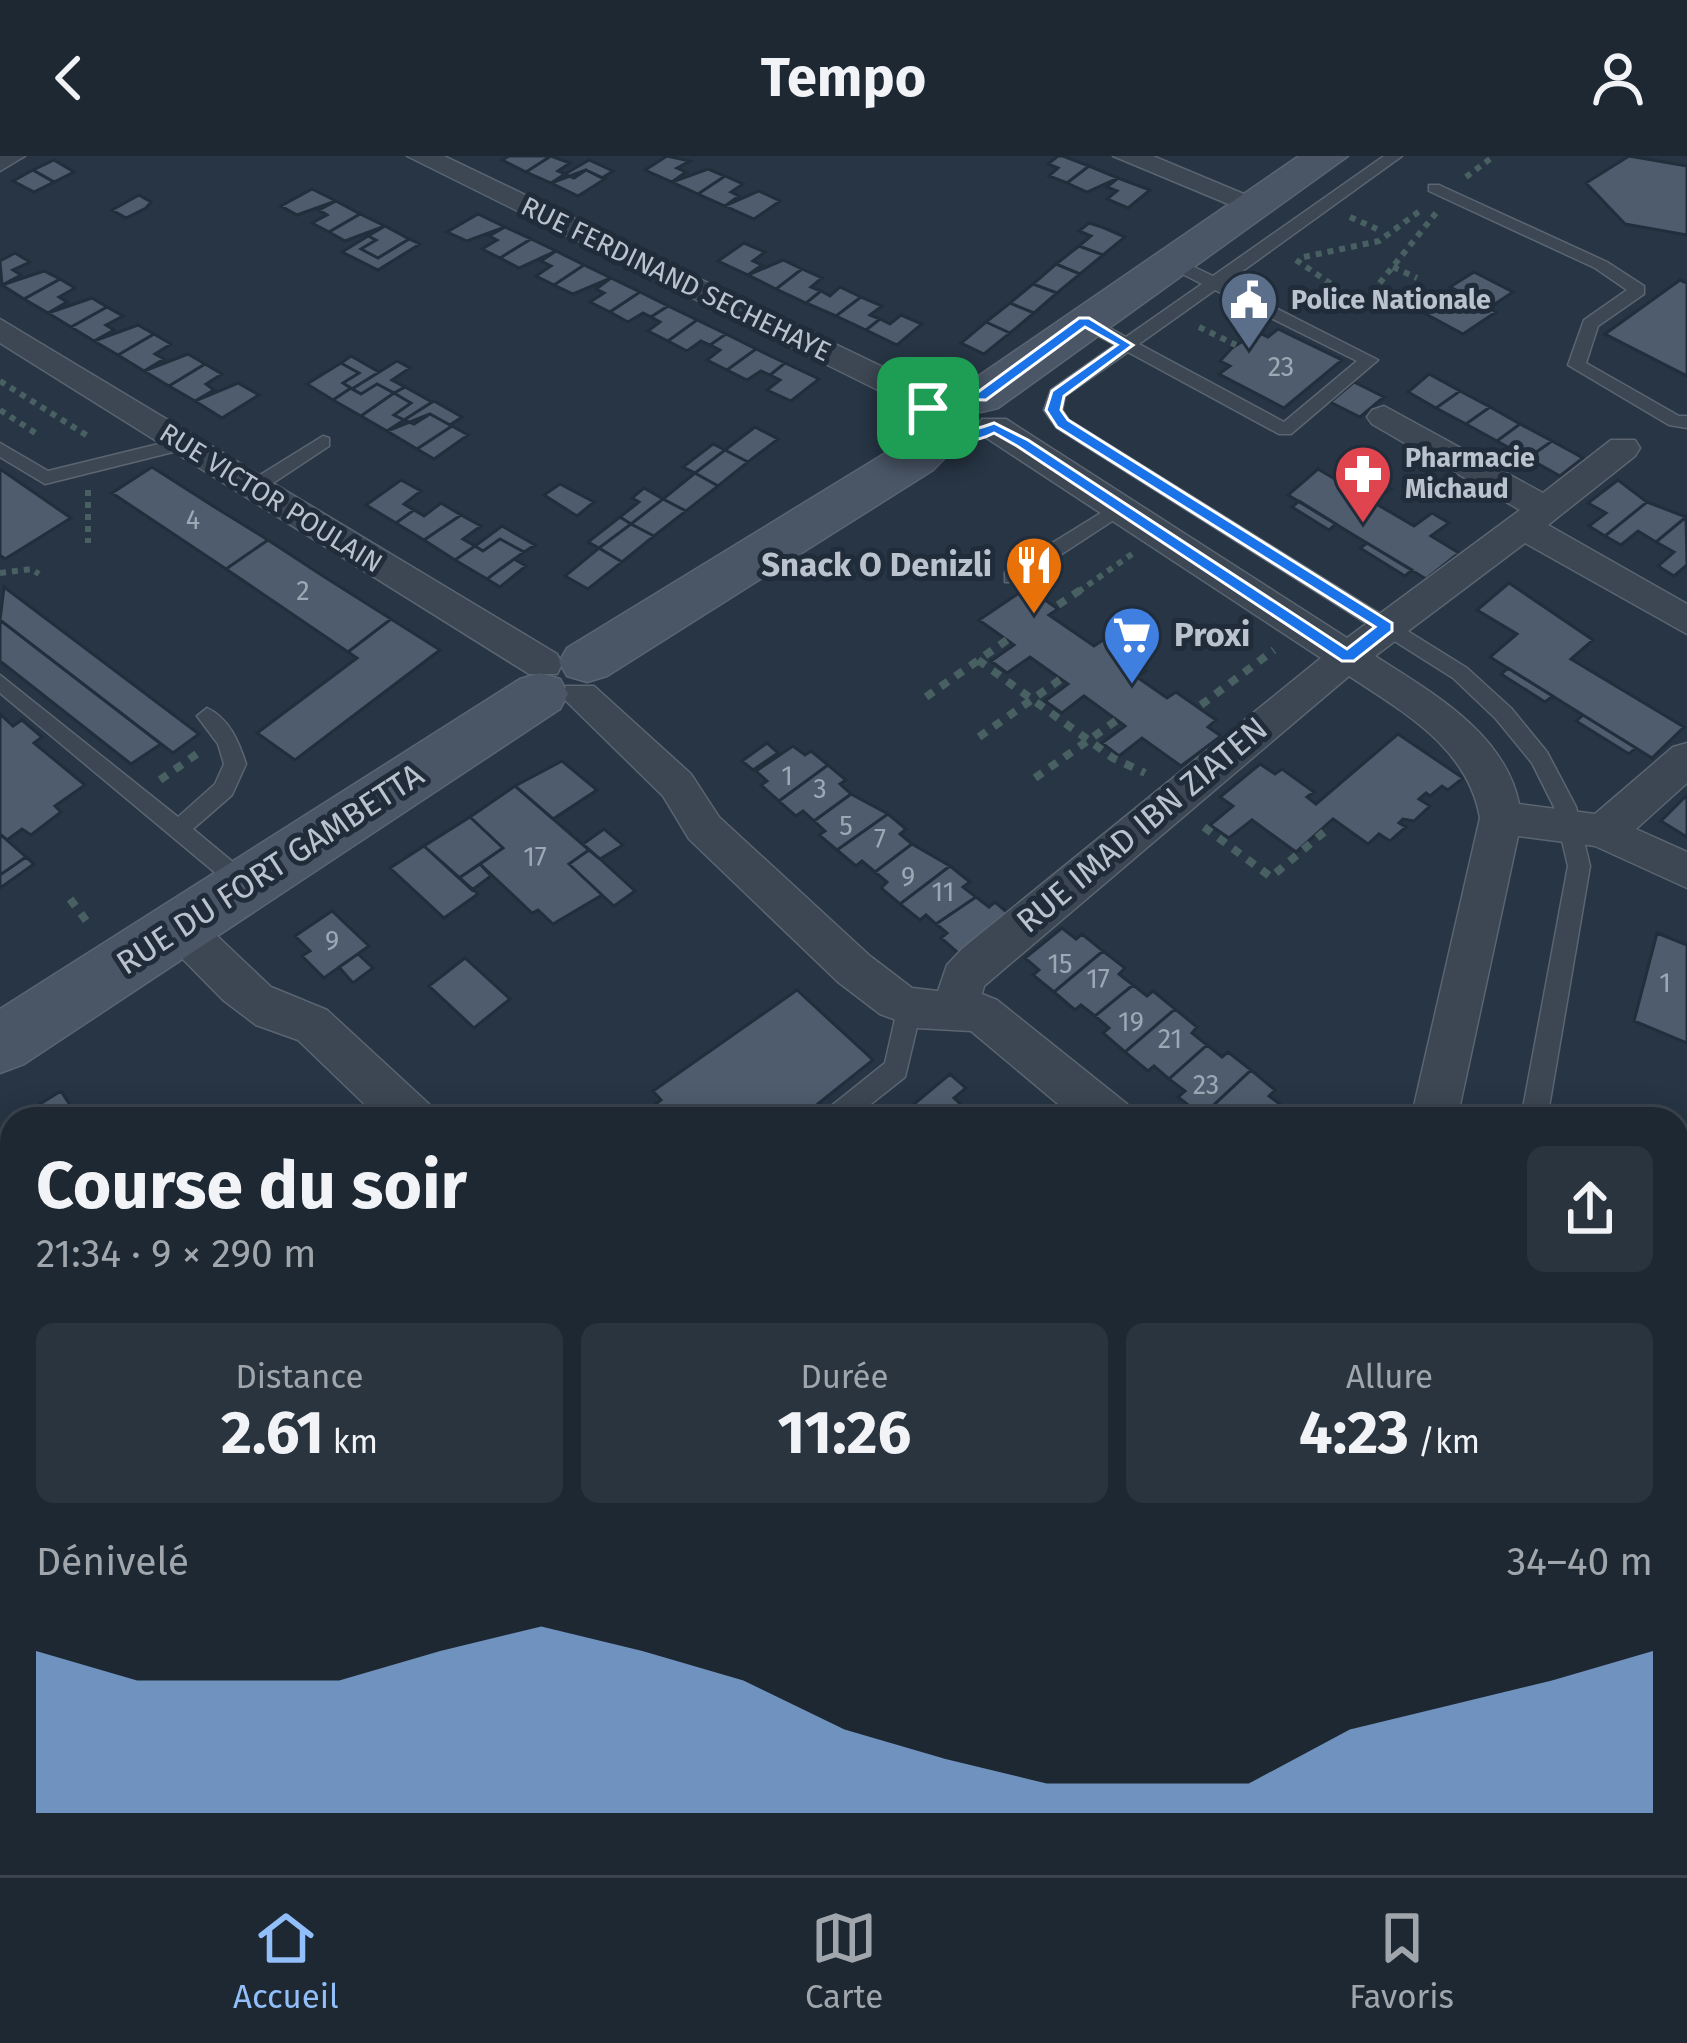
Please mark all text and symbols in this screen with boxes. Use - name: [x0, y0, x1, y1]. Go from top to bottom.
- icon: back: [36, 45, 102, 111]
- icon: person: [1585, 45, 1651, 111]
- text: Tempo: [761, 46, 926, 110]
- street label: RUE FERDINAND SECHEHAYE: [516, 190, 836, 368]
- public building icon: Police Nationale: [1218, 269, 1280, 351]
- place label: Police Nationale: [1291, 284, 1491, 316]
- house number: 23: [1268, 351, 1294, 383]
- pin: [877, 357, 979, 459]
- icon: arrive: [895, 375, 961, 441]
- street label: RUE VICTOR POULAIN: [154, 417, 388, 579]
- place label: Pharmacie Michaud: [1405, 442, 1535, 505]
- pharmacy icon: Pharmacie Michaud: [1332, 443, 1394, 525]
- house number: 4: [186, 504, 200, 536]
- restaurant icon: Snack O Denizli: [1003, 534, 1065, 616]
- place label: Snack O Denizli: [761, 545, 992, 585]
- house number: 2: [296, 575, 310, 607]
- supermarket icon: Proxi: [1101, 604, 1163, 686]
- place label: Proxi: [1174, 615, 1250, 655]
- street label: RUE IMAD IBN ZIATEN: [1009, 708, 1275, 942]
- street label: RUE DU FORT GAMBETTA: [109, 755, 431, 983]
- house number: 1: [781, 760, 793, 792]
- house number: 3: [813, 773, 827, 805]
- house number: 5: [839, 810, 853, 842]
- house number: 7: [874, 823, 886, 855]
- house number: 17: [523, 841, 547, 873]
- house number: 9: [901, 861, 915, 893]
- house number: 11: [931, 876, 955, 908]
- house number: 9: [325, 925, 339, 957]
- house number: 15: [1047, 948, 1073, 980]
- house number: 17: [1086, 963, 1110, 995]
- house number: 1: [1659, 967, 1671, 999]
- house number: 19: [1118, 1006, 1144, 1038]
- house number: 21: [1158, 1023, 1182, 1055]
- house number: 23: [1193, 1069, 1219, 1101]
- text: Course du soir: [36, 1146, 467, 1225]
- button: share: [1527, 1146, 1653, 1272]
- text: 21:34 · 9 × 290 m: [36, 1231, 317, 1277]
- text: Distance: [235, 1357, 364, 1397]
- text: Durée: [800, 1357, 889, 1397]
- text: Allure: [1346, 1357, 1433, 1397]
- text: 2.61: [221, 1397, 324, 1469]
- text: 11:26: [778, 1397, 911, 1469]
- text: 4:23: [1299, 1397, 1409, 1469]
- text: km: [324, 1422, 378, 1462]
- text: /km: [1409, 1422, 1480, 1462]
- text: Dénivelé: [36, 1539, 189, 1585]
- text: 34–40 m: [1507, 1539, 1653, 1585]
- tab: Accueil: [233, 1905, 339, 2017]
- tab: Carte: [805, 1905, 883, 2017]
- tab: Favoris: [1349, 1905, 1454, 2017]

